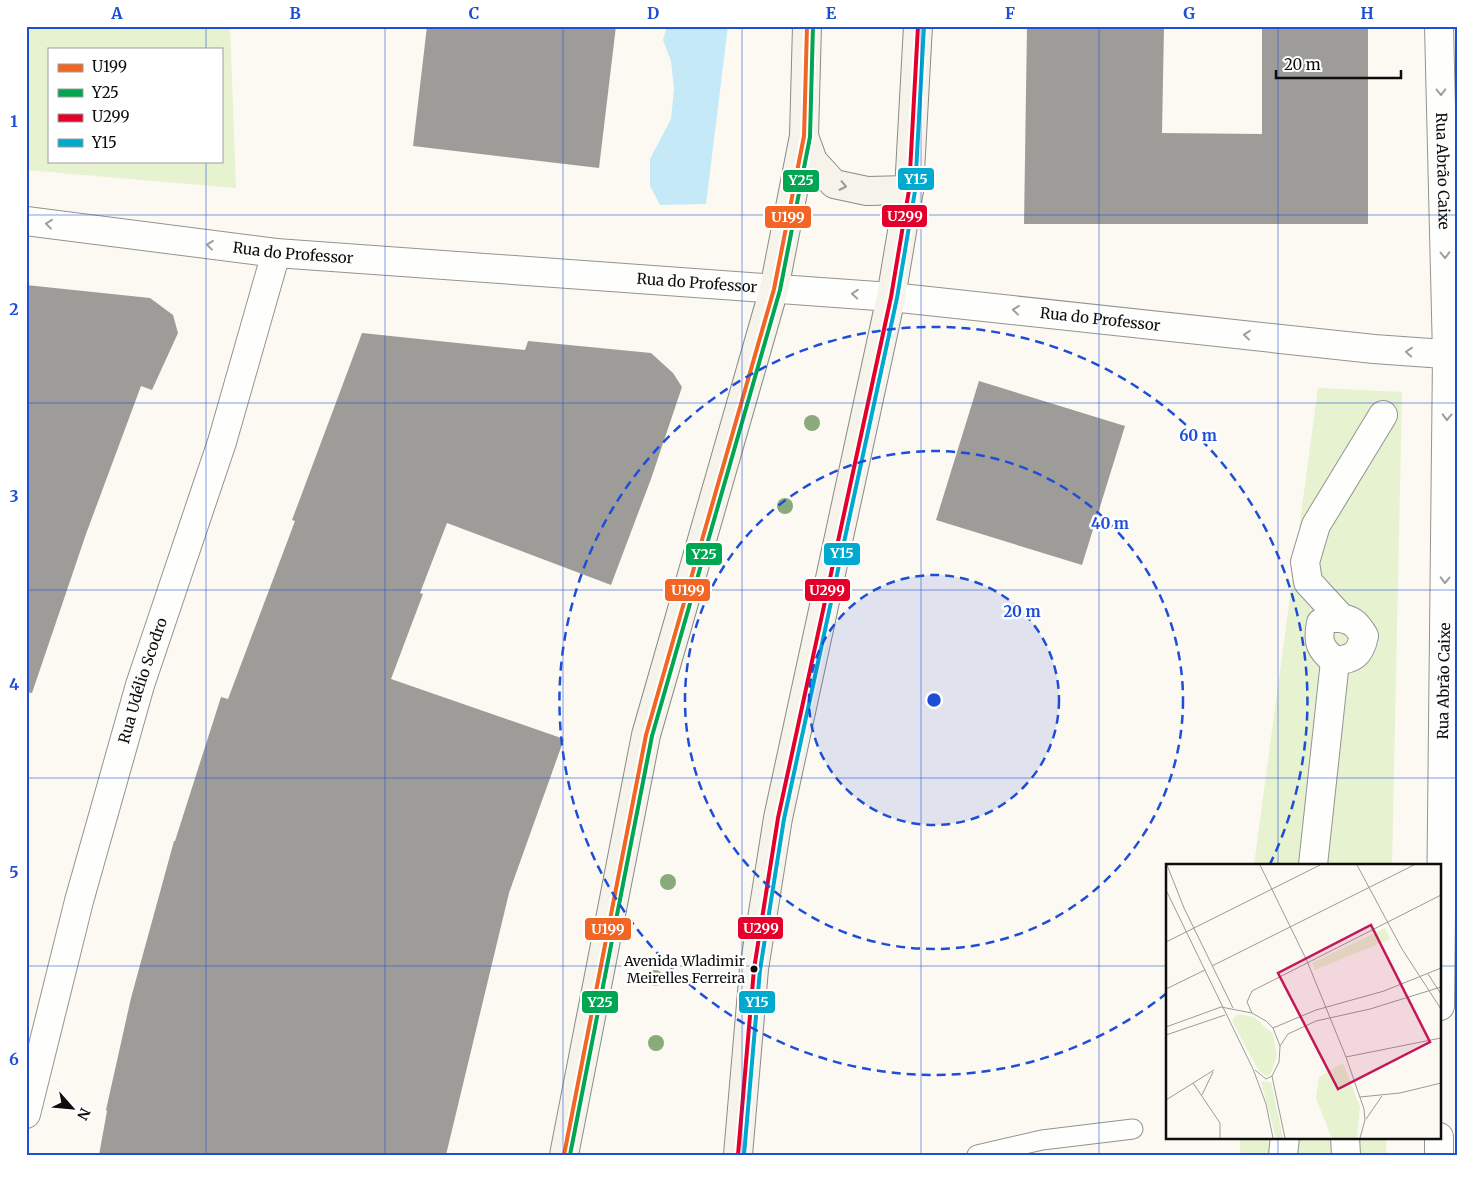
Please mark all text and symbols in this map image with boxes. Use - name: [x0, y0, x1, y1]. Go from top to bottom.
- text: A: [110, 3, 123, 23]
- text: B: [289, 3, 301, 23]
- text: C: [469, 3, 479, 23]
- text: D: [647, 3, 659, 23]
- text: E: [826, 3, 837, 23]
- text: F: [1005, 3, 1015, 23]
- text: G: [1183, 3, 1195, 23]
- text: H: [1360, 3, 1374, 23]
- legend: [48, 48, 222, 162]
- scale bar: [1276, 48, 1402, 80]
- text: 20 m: [1284, 55, 1321, 74]
- text: U199: [92, 57, 127, 76]
- text: Y25: [91, 83, 119, 102]
- one-way arrow: [1435, 89, 1446, 97]
- text: U299: [92, 107, 130, 126]
- text: 1: [10, 111, 18, 131]
- street label: Rua Abrão Caixe: [1432, 112, 1454, 230]
- text: Y15: [91, 133, 117, 152]
- line badge: Y15: [897, 167, 935, 191]
- line badge: Y25: [782, 169, 820, 193]
- text: Y15: [903, 170, 928, 188]
- text: Y25: [787, 171, 814, 189]
- one-way arrow: [838, 180, 847, 190]
- line badge: U299: [881, 204, 928, 228]
- line badge: U199: [764, 205, 812, 229]
- text: U299: [887, 207, 923, 225]
- text: U199: [771, 208, 805, 226]
- one-way arrow: [45, 219, 54, 229]
- street label: Rua do Professor: [232, 238, 354, 268]
- one-way arrow: [206, 240, 214, 251]
- one-way arrow: [1440, 252, 1450, 259]
- street label: Rua do Professor: [636, 269, 758, 296]
- one-way arrow: [850, 289, 858, 300]
- text: 2: [9, 299, 19, 319]
- street label: Rua do Professor: [1039, 303, 1162, 335]
- one-way arrow: [1012, 305, 1020, 316]
- one-way arrow: [1243, 330, 1251, 341]
- one-way arrow: [1405, 346, 1413, 357]
- one-way arrow: [1442, 414, 1452, 422]
- text: 60 m: [1179, 426, 1217, 445]
- text: 3: [9, 486, 19, 506]
- text: 40 m: [1091, 514, 1129, 533]
- line badge: Y25: [685, 542, 723, 566]
- line badge: Y15: [823, 542, 861, 566]
- text: Y15: [829, 544, 854, 562]
- text: Y25: [690, 545, 717, 563]
- one-way arrow: [1440, 576, 1450, 584]
- line badge: U199: [664, 578, 711, 602]
- line badge: U299: [804, 578, 851, 602]
- text: U199: [671, 581, 705, 599]
- text: U299: [809, 581, 845, 599]
- text: 20 m: [1003, 602, 1041, 621]
- street label: Rua Udélio Scodro: [114, 615, 171, 746]
- street label: Rua Abrão Caixe: [1433, 622, 1454, 740]
- text: 4: [9, 674, 19, 694]
- centre of rings: [925, 691, 943, 709]
- text: 5: [9, 862, 19, 882]
- inset map: [1166, 864, 1442, 1138]
- line badge: U299: [737, 916, 784, 940]
- line badge: U199: [584, 917, 632, 941]
- text: U299: [743, 919, 779, 937]
- text: U199: [591, 920, 625, 938]
- place label: Avenida Wladimir Meirelles Ferreira: [623, 952, 745, 987]
- marker: Avenida Wladimir Meirelles Ferreira: [749, 964, 759, 974]
- line badge: Y25: [581, 990, 619, 1014]
- line badge: Y15: [738, 990, 776, 1014]
- text: Y25: [586, 993, 613, 1011]
- text: Y15: [744, 993, 769, 1011]
- text: 6: [9, 1049, 19, 1069]
- north arrow: [48, 1084, 98, 1134]
- text: N: [73, 1105, 94, 1123]

